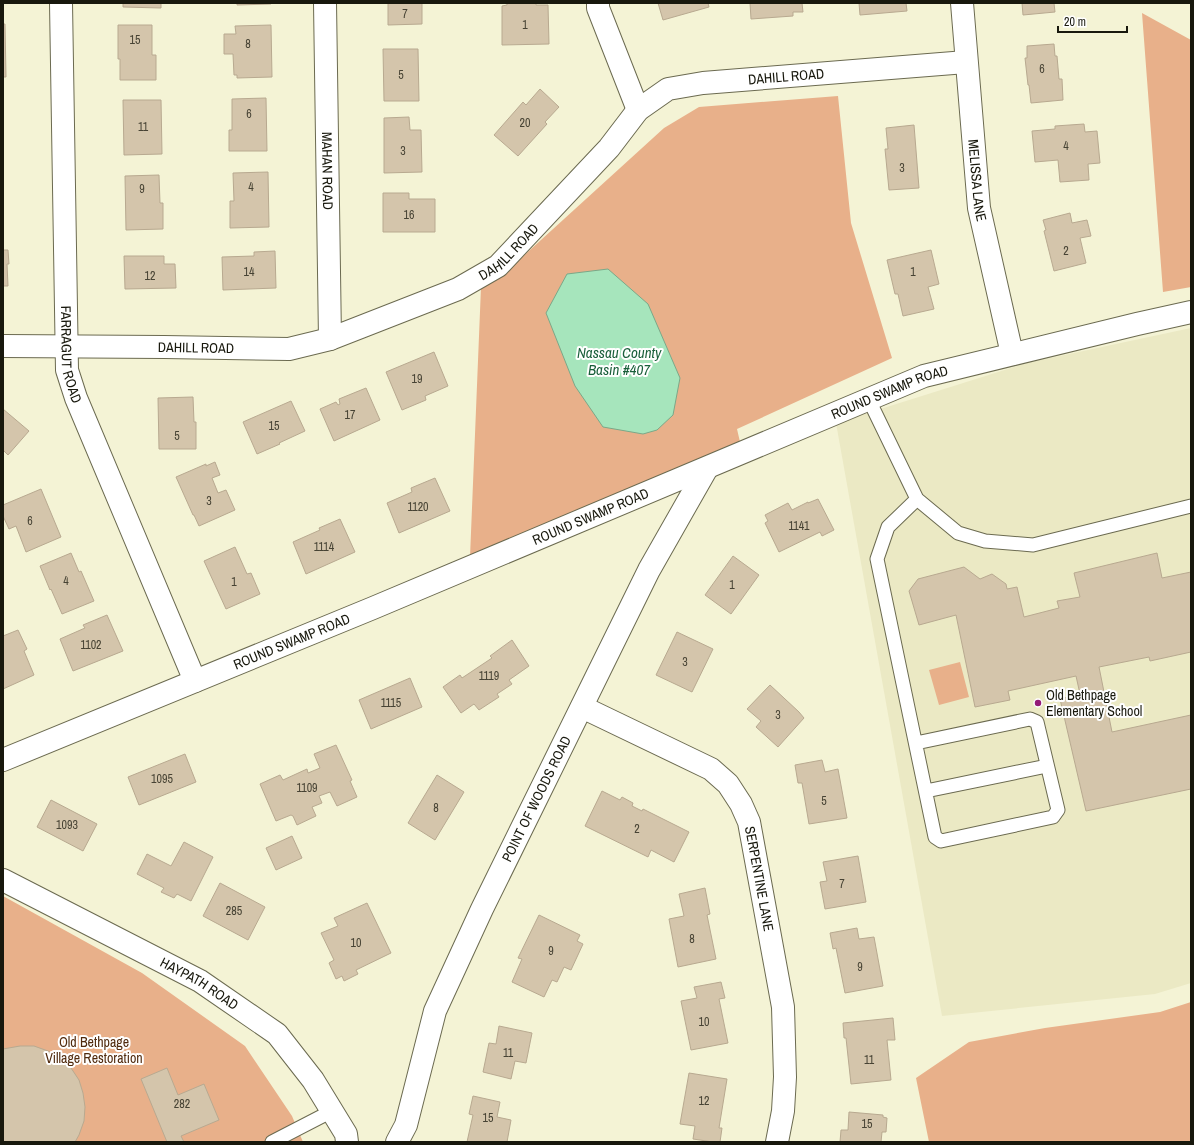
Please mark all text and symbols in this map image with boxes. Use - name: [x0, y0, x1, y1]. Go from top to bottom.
- house number: 7: [402, 6, 408, 22]
- scale bar: [1058, 8, 1127, 34]
- text: 20 m: [1064, 14, 1086, 30]
- house number: 1: [522, 17, 528, 33]
- house number: 15: [130, 32, 141, 48]
- house number: 8: [245, 36, 251, 52]
- house number: 6: [1039, 61, 1045, 77]
- street label: DAHILL ROAD: [747, 64, 825, 88]
- house number: 5: [398, 67, 404, 83]
- house number: 6: [246, 106, 252, 122]
- house number: 20: [520, 115, 530, 131]
- house number: 11: [138, 119, 149, 135]
- street label: MAHAN ROAD: [318, 132, 337, 210]
- house number: 4: [1063, 138, 1069, 154]
- street label: MELISSA LANE: [964, 139, 991, 223]
- house number: 3: [400, 143, 406, 159]
- house number: 3: [899, 160, 905, 176]
- house number: 4: [248, 179, 254, 195]
- house number: 9: [139, 181, 145, 197]
- house number: 16: [404, 207, 414, 223]
- street label: DAHILL ROAD: [475, 220, 542, 284]
- house number: 2: [1063, 243, 1069, 259]
- house number: 14: [244, 264, 255, 280]
- house number: 1: [910, 264, 916, 280]
- house number: 12: [145, 268, 155, 284]
- street label: FARRAGUT ROAD: [57, 305, 86, 406]
- street label: DAHILL ROAD: [158, 338, 234, 357]
- water label: Nassau County Basin #407: [577, 342, 662, 380]
- street label: ROUND SWAMP ROAD: [828, 361, 950, 423]
- house number: 19: [412, 371, 422, 387]
- house number: 17: [345, 407, 356, 423]
- house number: 15: [269, 418, 280, 434]
- house number: 5: [174, 428, 180, 444]
- street label: ROUND SWAMP ROAD: [530, 484, 651, 549]
- house number: 3: [206, 493, 212, 509]
- house number: 1120: [407, 499, 429, 515]
- house number: 6: [27, 513, 33, 529]
- house number: 1141: [788, 518, 810, 534]
- house number: 1114: [314, 539, 335, 555]
- house number: 4: [63, 573, 69, 589]
- house number: 1: [231, 574, 237, 590]
- house number: 1: [729, 577, 735, 593]
- street label: ROUND SWAMP ROAD: [231, 609, 353, 673]
- house number: 1102: [80, 637, 102, 653]
- house number: 3: [682, 654, 688, 670]
- house number: 1119: [479, 668, 499, 684]
- place label: Old Bethpage Elementary School: [1046, 686, 1142, 720]
- house number: 1115: [381, 695, 402, 711]
- marker: Old Bethpage Elementary School: [1033, 698, 1043, 708]
- house number: 3: [775, 707, 781, 723]
- street label: POINT OF WOODS ROAD: [498, 733, 575, 865]
- house number: 1095: [151, 771, 173, 787]
- house number: 1109: [296, 780, 318, 796]
- house number: 5: [821, 793, 827, 809]
- house number: 8: [433, 800, 439, 816]
- house number: 1093: [56, 817, 78, 833]
- house number: 2: [634, 821, 640, 837]
- street label: SERPENTINE LANE: [741, 825, 778, 933]
- house number: 7: [839, 876, 845, 892]
- house number: 285: [226, 903, 243, 919]
- house number: 8: [689, 931, 695, 947]
- house number: 10: [351, 935, 361, 951]
- house number: 9: [548, 943, 554, 959]
- street label: HAYPATH ROAD: [157, 953, 242, 1014]
- house number: 9: [857, 959, 863, 975]
- house number: 10: [699, 1014, 709, 1030]
- park label: Old Bethpage Village Restoration: [45, 1033, 143, 1067]
- house number: 11: [503, 1045, 514, 1061]
- house number: 11: [864, 1052, 875, 1068]
- house number: 12: [699, 1093, 709, 1109]
- house number: 282: [174, 1096, 190, 1112]
- house number: 15: [483, 1110, 494, 1126]
- house number: 15: [862, 1116, 873, 1132]

